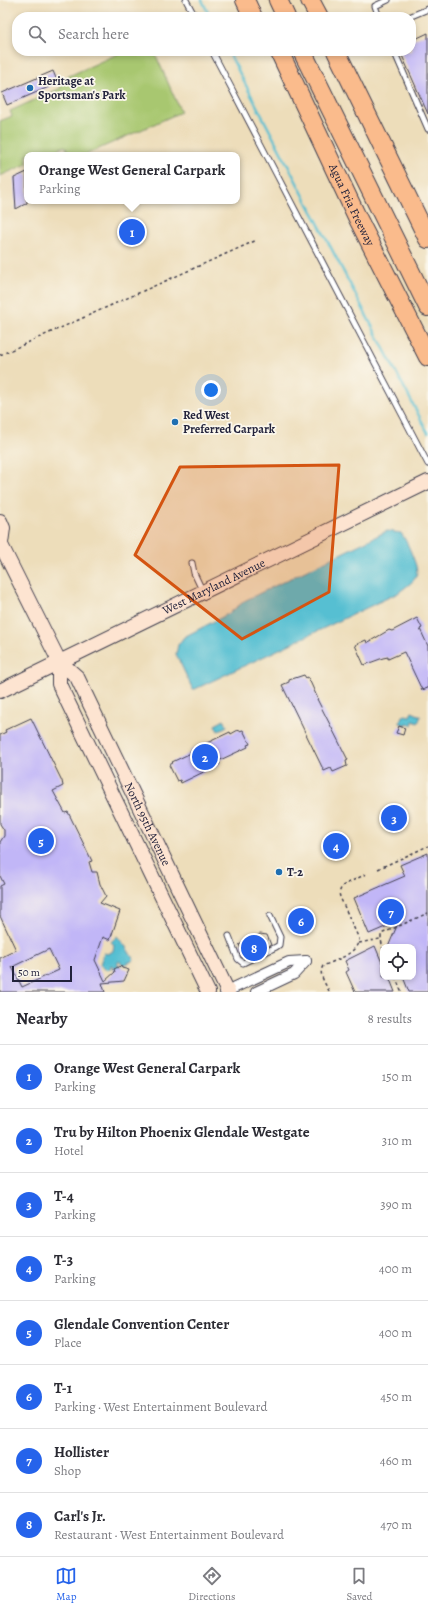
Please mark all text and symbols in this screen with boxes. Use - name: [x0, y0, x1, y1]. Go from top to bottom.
- search box: [12, 12, 416, 56]
- icon: search: [26, 23, 48, 45]
- text: Search here: [58, 24, 129, 44]
- place label: Heritage at Sportsman's Park: [38, 73, 126, 103]
- marker: Heritage at Sportsman's Park: [25, 83, 35, 93]
- popup: [24, 152, 240, 204]
- text: Orange West General Carpark: [39, 160, 225, 180]
- street label: Agua Fria Freeway: [325, 160, 379, 249]
- text: Parking: [39, 180, 81, 197]
- pin: 1: [119, 217, 145, 247]
- your location: [201, 380, 221, 400]
- place label: Red West Preferred Carpark: [183, 407, 276, 437]
- marker: Red West Preferred Carpark: [170, 417, 180, 427]
- street label: West Maryland Avenue: [159, 555, 268, 619]
- pin: 2: [192, 742, 218, 772]
- street label: North 95th Avenue: [121, 779, 174, 868]
- pin: 3: [381, 803, 407, 833]
- pin: 5: [28, 826, 54, 856]
- pin: 4: [323, 831, 349, 861]
- place label: T-2: [287, 864, 303, 880]
- marker: T-2: [274, 867, 284, 877]
- pin: 7: [378, 897, 404, 927]
- pin: 6: [288, 906, 314, 936]
- pin: 8: [241, 933, 267, 963]
- map controls: [380, 944, 416, 980]
- button: locate: [380, 944, 416, 980]
- scale bar: [12, 964, 72, 983]
- text: 50 m: [18, 965, 40, 980]
- text: Nearby: [16, 1007, 67, 1030]
- text: 8 results: [368, 1010, 412, 1027]
- text: Orange West General Carpark: [54, 1058, 240, 1078]
- text: 1: [27, 1068, 31, 1085]
- text: 150 m: [382, 1068, 412, 1085]
- text: Parking: [54, 1078, 96, 1095]
- text: Tru by Hilton Phoenix Glendale Westgate: [54, 1122, 310, 1142]
- text: 2: [26, 1132, 32, 1149]
- text: 310 m: [382, 1132, 412, 1149]
- text: Hotel: [54, 1142, 83, 1159]
- text: T-4: [54, 1186, 74, 1206]
- text: 3: [26, 1196, 32, 1213]
- text: 390 m: [380, 1196, 412, 1213]
- text: Parking: [54, 1206, 96, 1223]
- text: T-3: [54, 1250, 73, 1270]
- text: 4: [26, 1260, 32, 1277]
- text: 400 m: [379, 1260, 412, 1277]
- text: Parking: [54, 1270, 96, 1287]
- text: Glendale Convention Center: [54, 1314, 229, 1334]
- text: 5: [26, 1324, 32, 1341]
- text: 400 m: [379, 1324, 412, 1341]
- text: Place: [54, 1334, 82, 1351]
- text: T-1: [54, 1378, 72, 1398]
- text: 6: [26, 1388, 32, 1405]
- text: 450 m: [380, 1388, 412, 1405]
- text: Parking · West Entertainment Boulevard: [54, 1398, 267, 1415]
- text: Hollister: [54, 1442, 109, 1462]
- text: 7: [26, 1452, 32, 1469]
- text: 460 m: [380, 1452, 412, 1469]
- text: Shop: [54, 1462, 81, 1479]
- text: Carl's Jr.: [54, 1506, 106, 1526]
- text: 8: [26, 1516, 32, 1533]
- text: 470 m: [380, 1516, 412, 1533]
- text: Restaurant · West Entertainment Boulevard: [54, 1526, 284, 1543]
- tab: Map: [55, 1565, 77, 1604]
- tab: Directions: [188, 1565, 236, 1604]
- tab: Saved: [346, 1565, 373, 1604]

